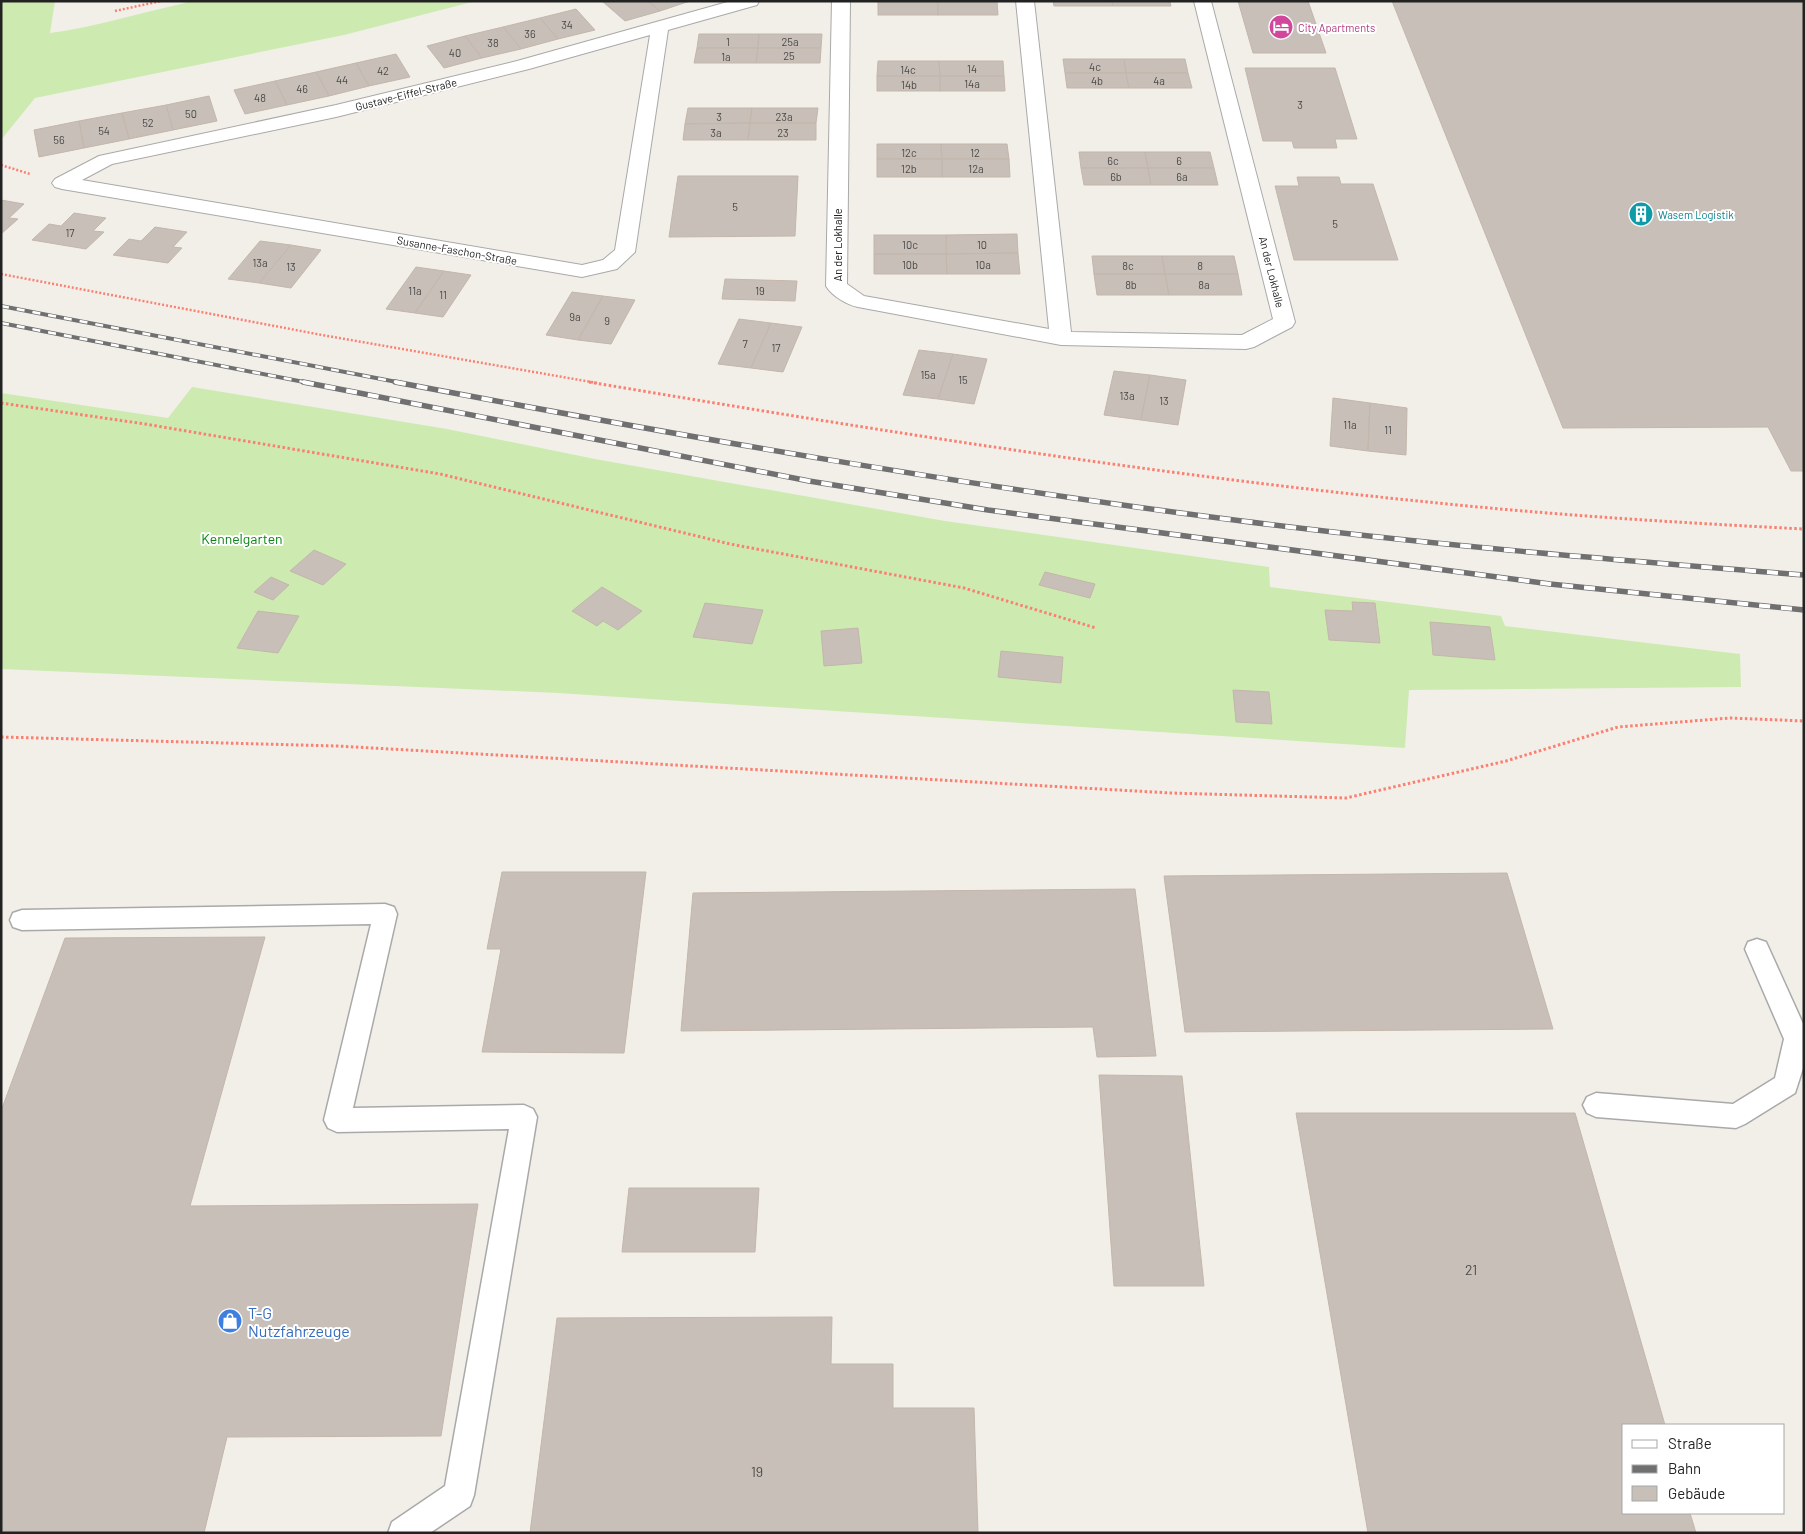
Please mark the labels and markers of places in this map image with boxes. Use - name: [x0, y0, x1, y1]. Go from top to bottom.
- hotel icon: City Apartments: [1268, 14, 1294, 40]
- place label: City Apartments: [1298, 21, 1375, 34]
- building icon: Wasem Logistik: [1628, 201, 1654, 227]
- place label: Wasem Logistik: [1658, 208, 1734, 221]
- place label: T-G Nutzfahrzeuge: [248, 1303, 350, 1340]
- shop icon: T-G Nutzfahrzeuge: [217, 1308, 243, 1334]

